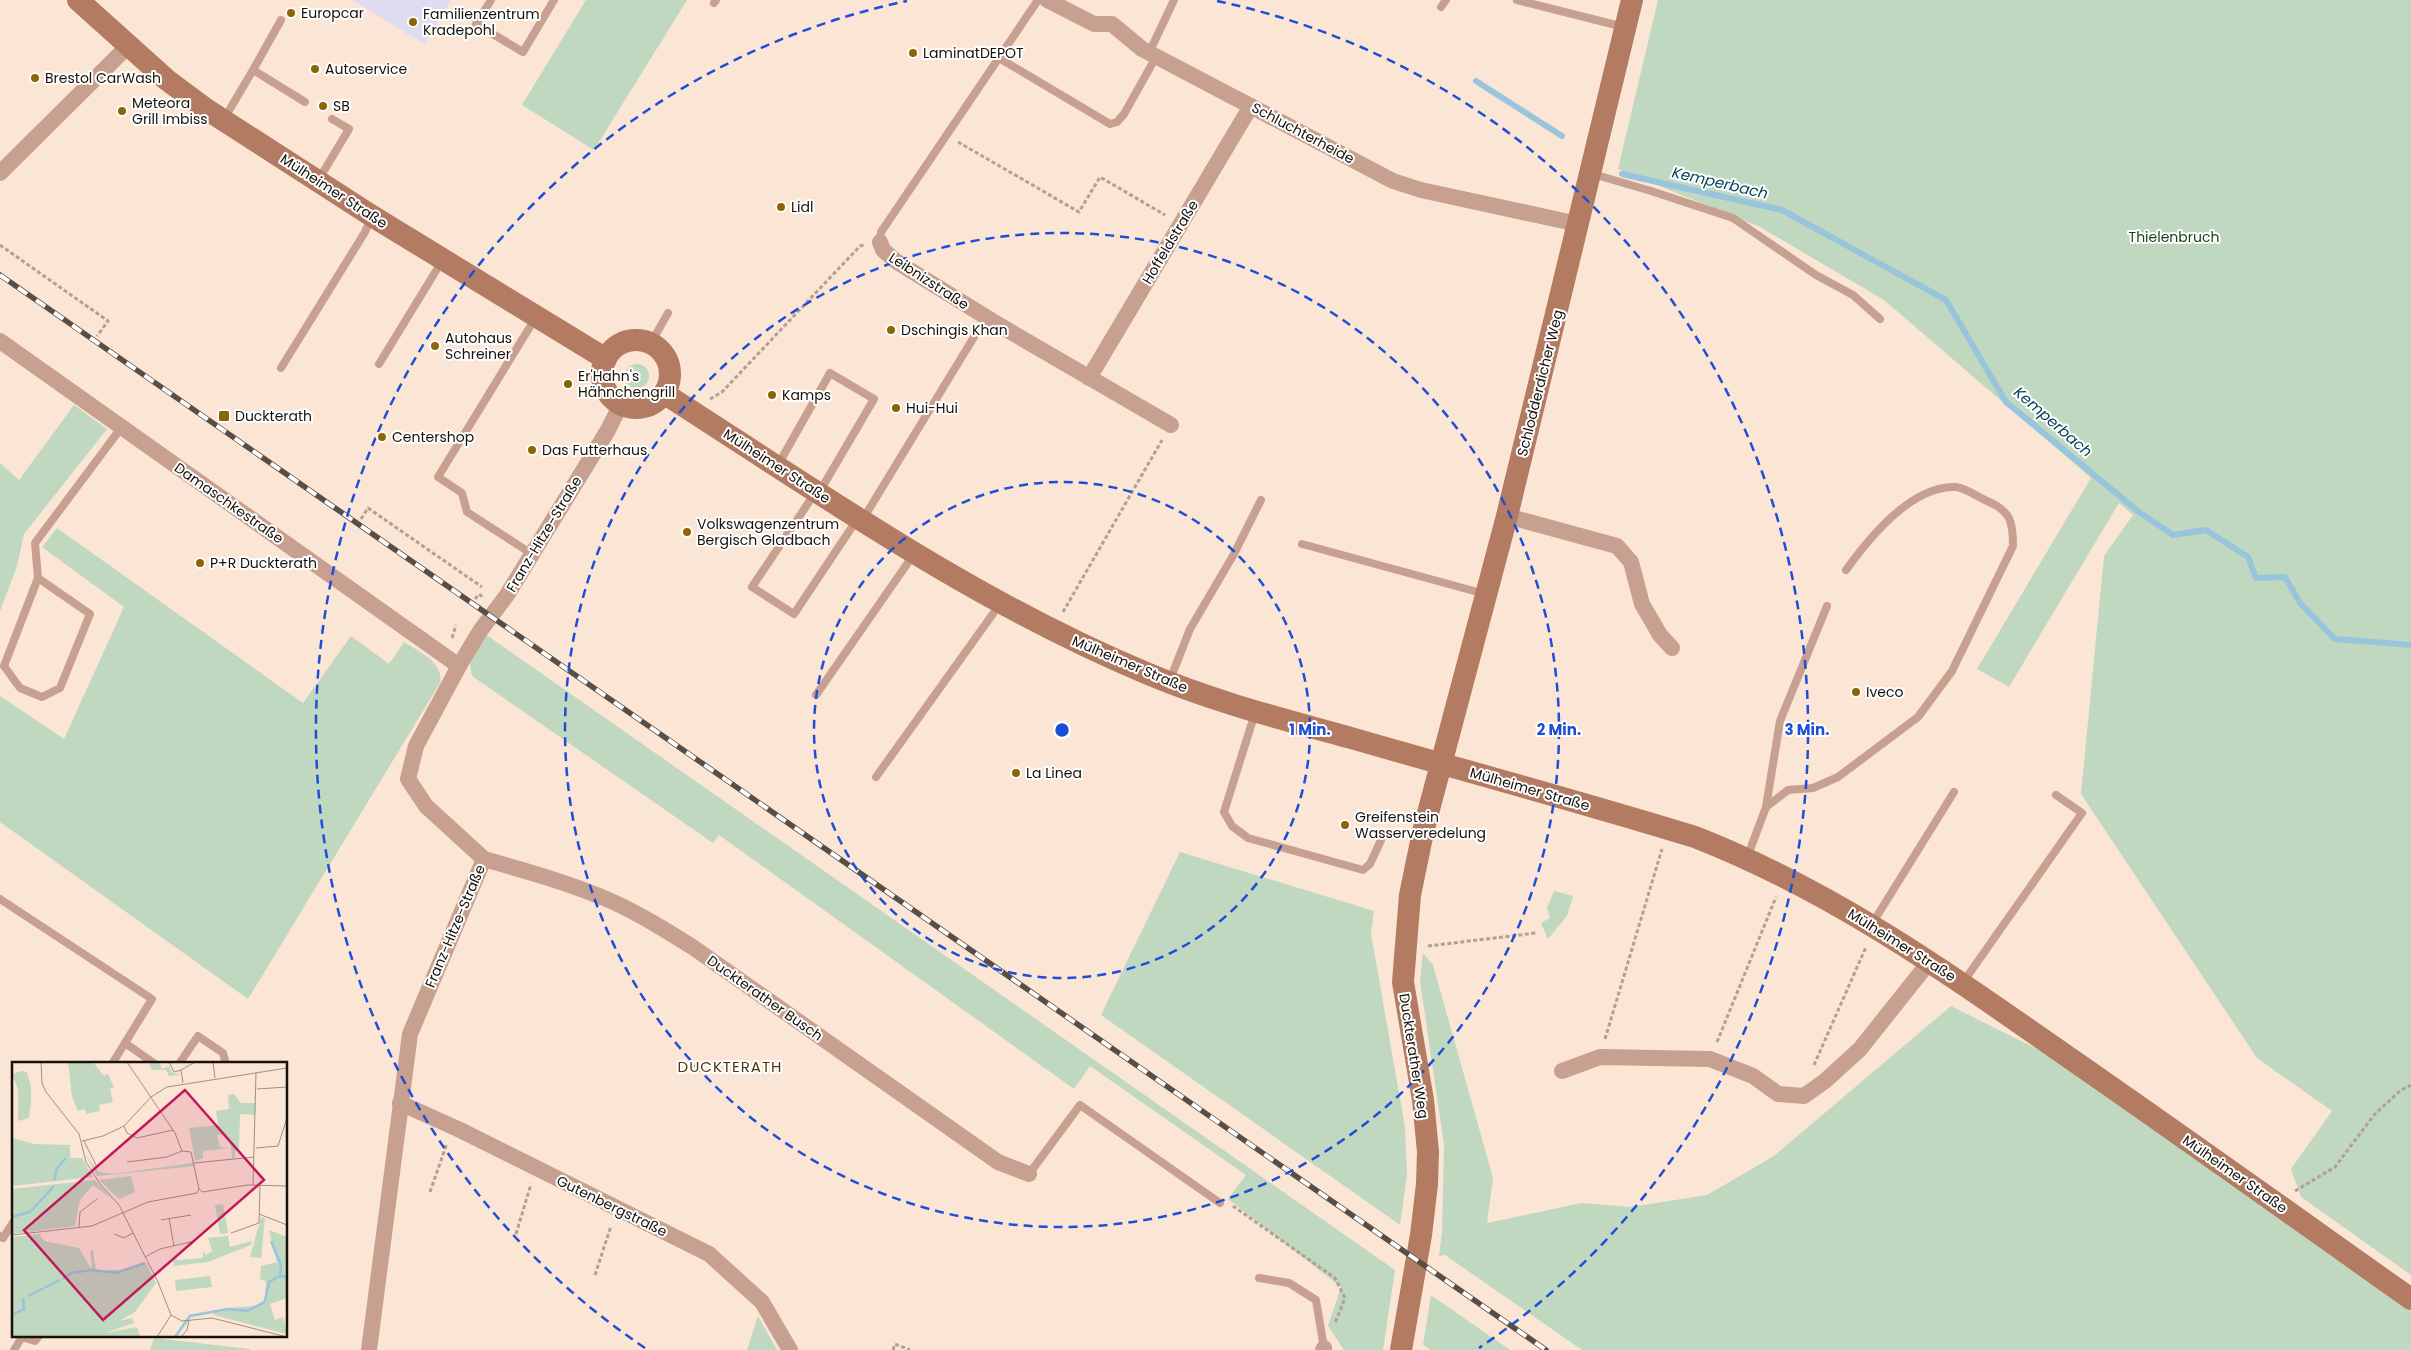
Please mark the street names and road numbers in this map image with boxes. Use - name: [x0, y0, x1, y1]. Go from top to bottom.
- street label: Schluchterheide: [1248, 97, 1358, 169]
- street label: Mülheimer Straße: [277, 149, 392, 233]
- street label: Hoffeldstraße: [1137, 196, 1203, 288]
- street label: Leibnizstraße: [885, 248, 973, 315]
- street label: Schlodderdicher Weg: [1512, 307, 1568, 459]
- street label: Mülheimer Straße: [720, 424, 835, 508]
- street label: Damaschkestraße: [170, 458, 288, 548]
- street label: Franz-Hitze-Straße: [501, 472, 587, 596]
- street label: Mülheimer Straße: [1069, 631, 1191, 698]
- street label: Mülheimer Straße: [1468, 762, 1593, 816]
- street label: Franz-Hitze-Straße: [420, 861, 490, 991]
- street label: Mülheimer Straße: [1844, 904, 1960, 986]
- street label: Duckterather Busch: [703, 951, 827, 1045]
- street label: Duckterather Weg: [1394, 992, 1434, 1120]
- street label: Mülheimer Straße: [2179, 1130, 2292, 1218]
- street label: Gutenbergstraße: [553, 1171, 671, 1242]

